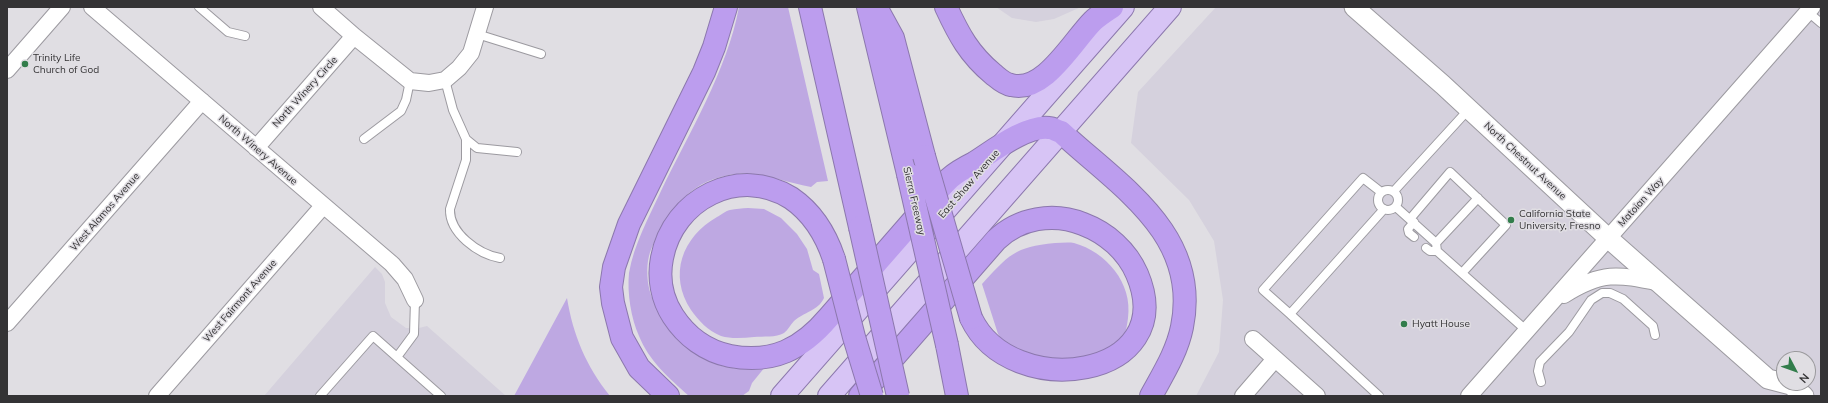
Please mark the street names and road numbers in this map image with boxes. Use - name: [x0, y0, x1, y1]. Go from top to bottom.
- street label: North Winery Circle: [270, 54, 340, 130]
- street label: North Winery Avenue: [216, 112, 300, 188]
- street label: North Chestnut Avenue: [1481, 120, 1569, 202]
- street label: East Shaw Avenue: [936, 147, 1002, 221]
- street label: Sierra Freeway: [900, 166, 928, 236]
- street label: West Alamos Avenue: [68, 170, 142, 254]
- street label: Matoian Way: [1616, 175, 1666, 229]
- street label: West Fairmont Avenue: [201, 257, 279, 345]

